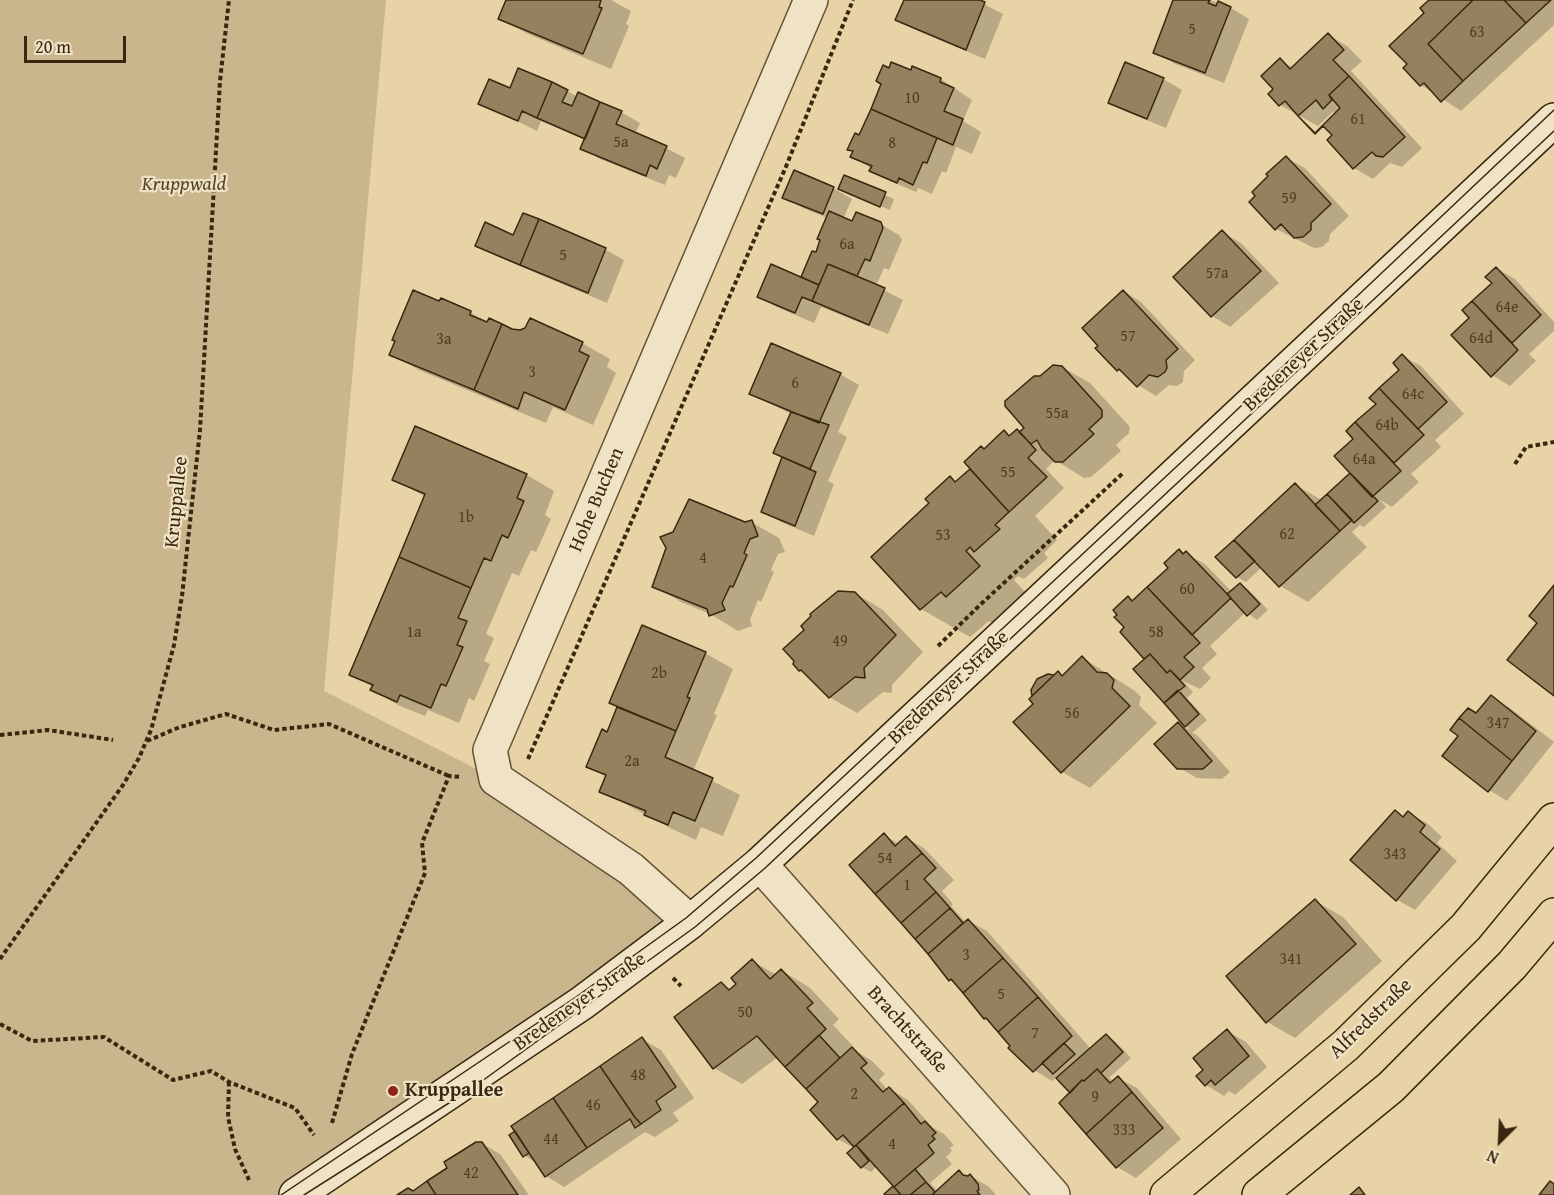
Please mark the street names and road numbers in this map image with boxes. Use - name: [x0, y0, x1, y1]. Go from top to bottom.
- street label: Bredeneyer Straße: [1239, 293, 1369, 417]
- street label: Hohe Buchen: [564, 444, 630, 556]
- street label: Kruppallee: [160, 455, 194, 549]
- street label: Bredeneyer Straße: [884, 626, 1014, 750]
- street label: Bredeneyer Straße: [509, 947, 651, 1057]
- street label: Alfredstraße: [1325, 974, 1417, 1064]
- street label: Brachtstraße: [862, 981, 952, 1079]

